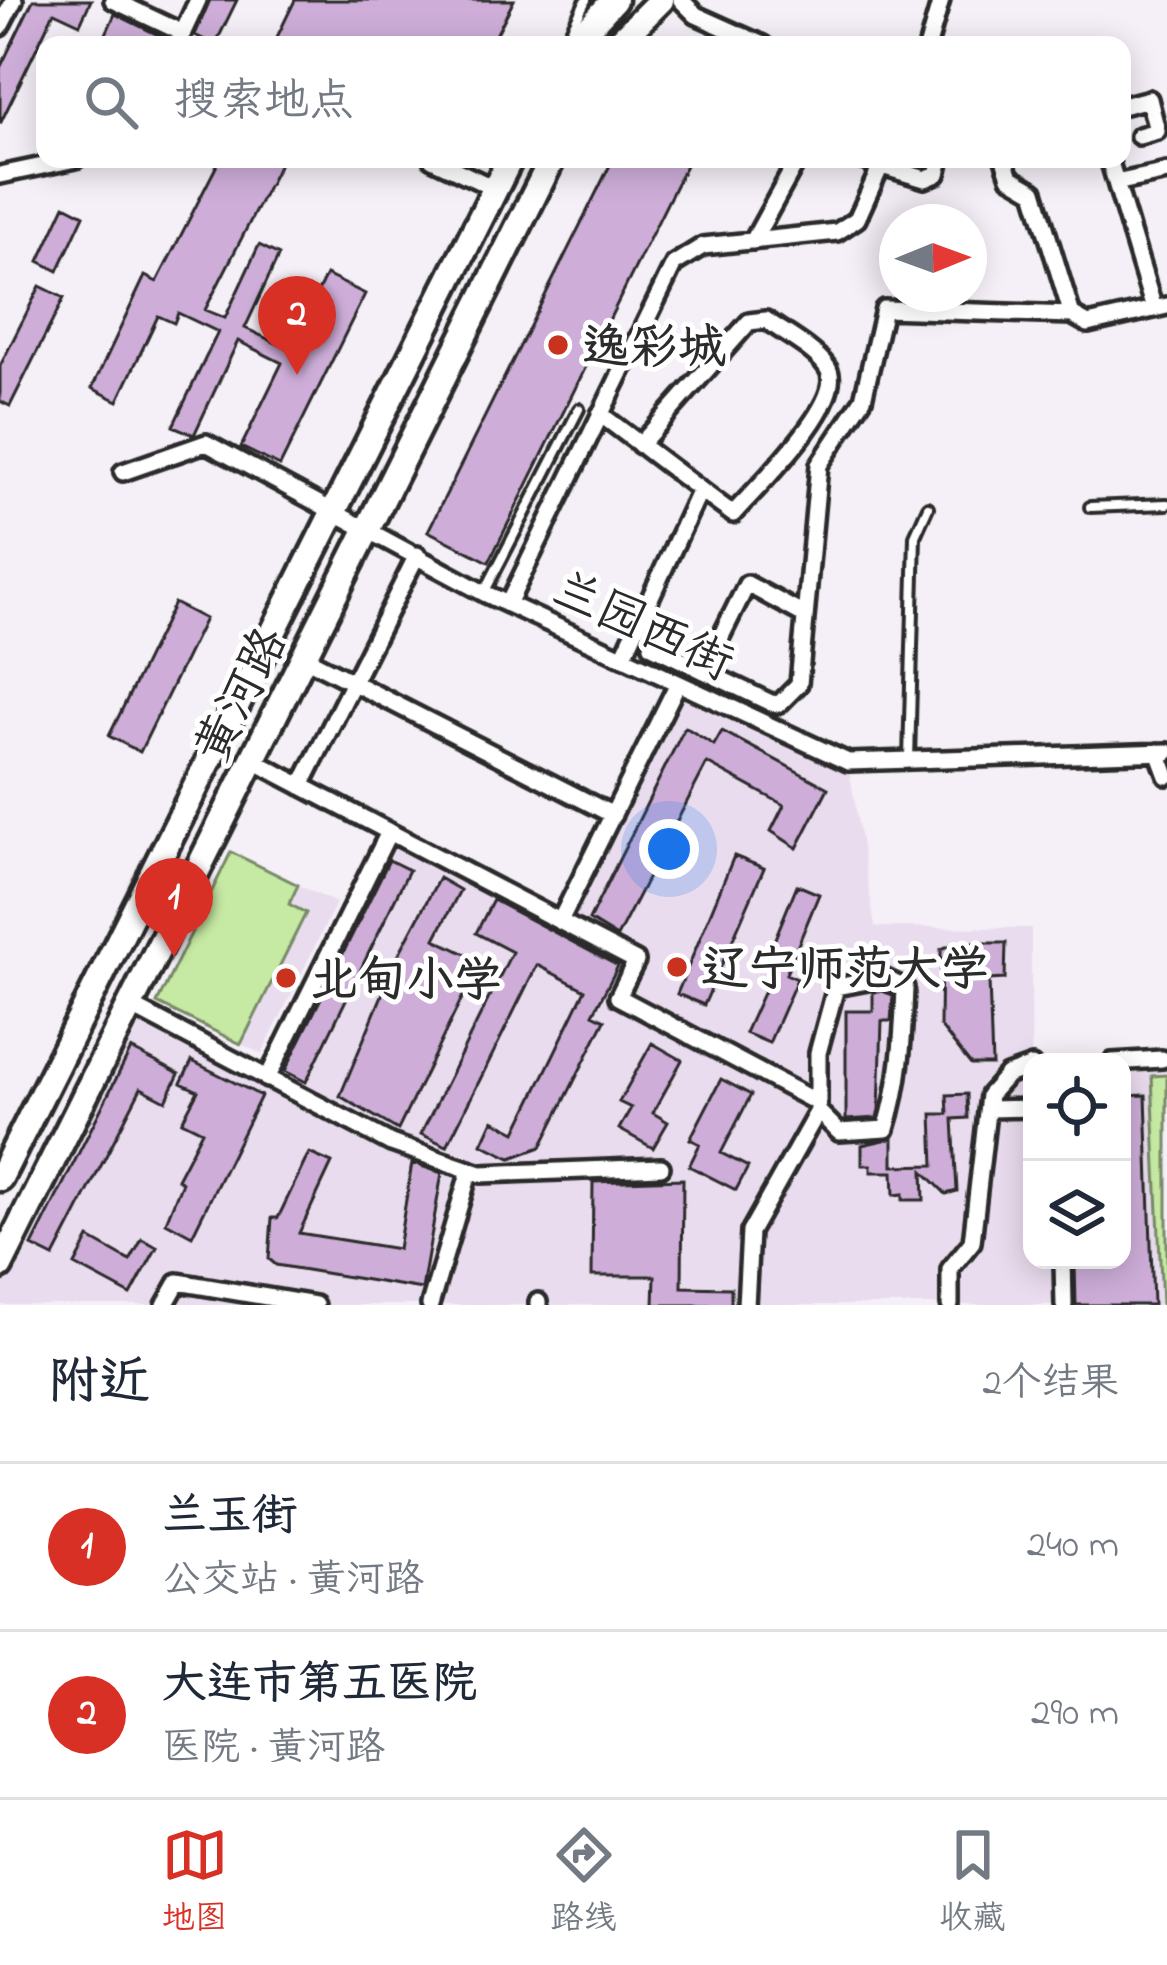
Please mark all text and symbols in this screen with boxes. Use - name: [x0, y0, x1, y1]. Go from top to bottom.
- search box: [36, 36, 1131, 168]
- icon: search: [78, 69, 144, 135]
- text: 搜索地点: [174, 70, 354, 136]
- north arrow: [879, 204, 987, 312]
- pin: 2: [258, 276, 336, 375]
- place label: 逸彩城: [582, 315, 726, 385]
- marker: 逸彩城: [545, 332, 571, 358]
- street label: 兰园西街: [540, 556, 744, 701]
- street label: 黄河路: [180, 616, 307, 776]
- your location: [639, 819, 699, 879]
- pin: 1: [135, 858, 213, 957]
- place label: 辽宁师范大学: [701, 937, 989, 1007]
- place label: 北甸小学: [310, 948, 502, 1018]
- marker: 辽宁师范大学: [664, 954, 690, 980]
- marker: 北甸小学: [273, 965, 299, 991]
- map controls: [1023, 1053, 1131, 1269]
- button: locate: [1023, 1053, 1131, 1161]
- button: layers: [1023, 1161, 1131, 1269]
- text: 附近: [48, 1347, 150, 1422]
- text: 2个结果: [983, 1356, 1119, 1413]
- text: 兰玉街: [162, 1485, 297, 1551]
- text: 1: [81, 1518, 93, 1575]
- text: 240 m: [1027, 1518, 1119, 1575]
- text: 公交站 · 黄河路: [162, 1553, 424, 1610]
- text: 大连市第五医院: [162, 1653, 477, 1719]
- text: 2: [77, 1686, 97, 1743]
- text: 290 m: [1031, 1686, 1119, 1743]
- text: 医院 · 黄河路: [162, 1721, 385, 1778]
- tab: 地图: [162, 1822, 228, 1944]
- tab: 路线: [551, 1822, 617, 1944]
- tab: 收藏: [940, 1822, 1006, 1944]

